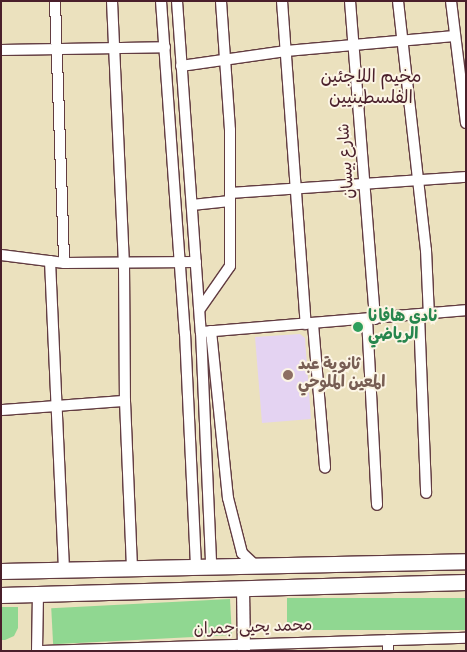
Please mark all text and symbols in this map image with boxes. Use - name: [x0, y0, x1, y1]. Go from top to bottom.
- district label: مخيم اللاجئين الفلسطينيين: [320, 69, 422, 112]
- street label: شارع بيسان: [336, 123, 360, 199]
- place label: نادي هافانا الرياضي: [368, 308, 437, 346]
- marker: نادي هافانا الرياضي: [352, 321, 364, 333]
- place label: ثانوية عبد المعين الملوحي: [298, 356, 385, 394]
- marker: ثانوية عبد المعين الملوحي: [282, 369, 294, 381]
- street label: محمد يحيى جمران: [193, 617, 313, 641]

